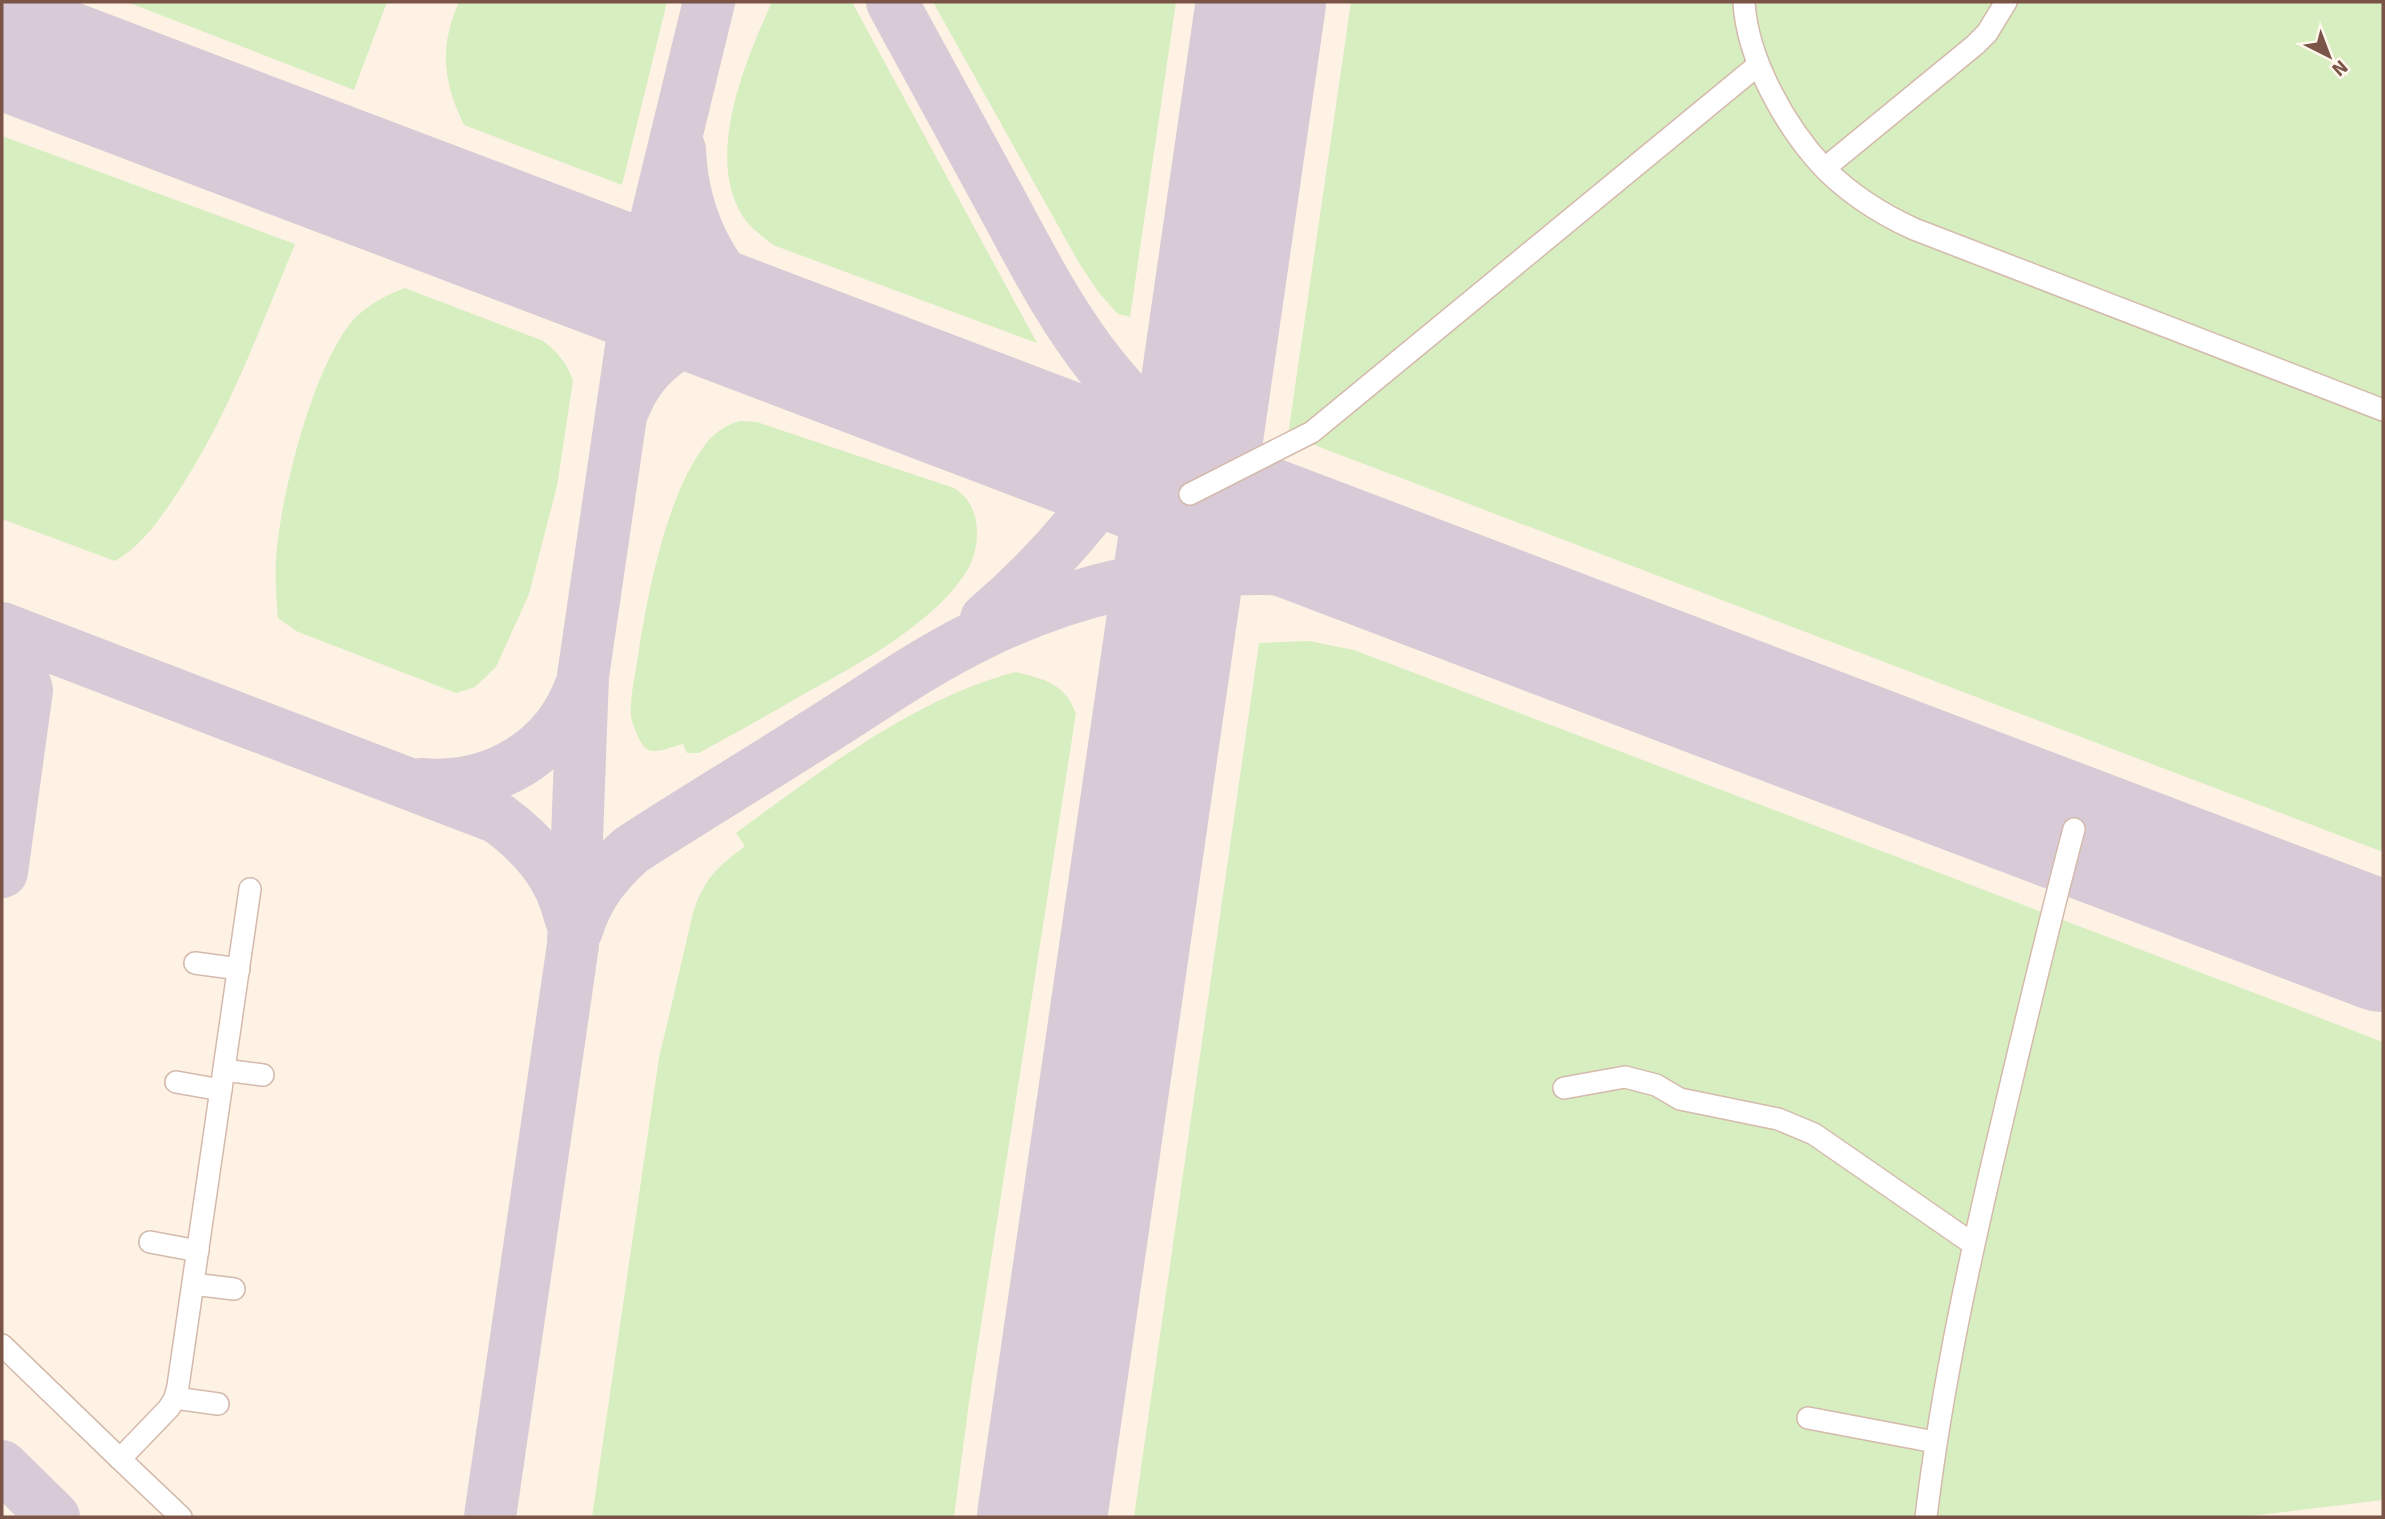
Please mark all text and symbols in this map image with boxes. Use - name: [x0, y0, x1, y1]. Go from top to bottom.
- north arrow: [2294, 21, 2364, 91]
- text: N: [2327, 55, 2353, 81]

